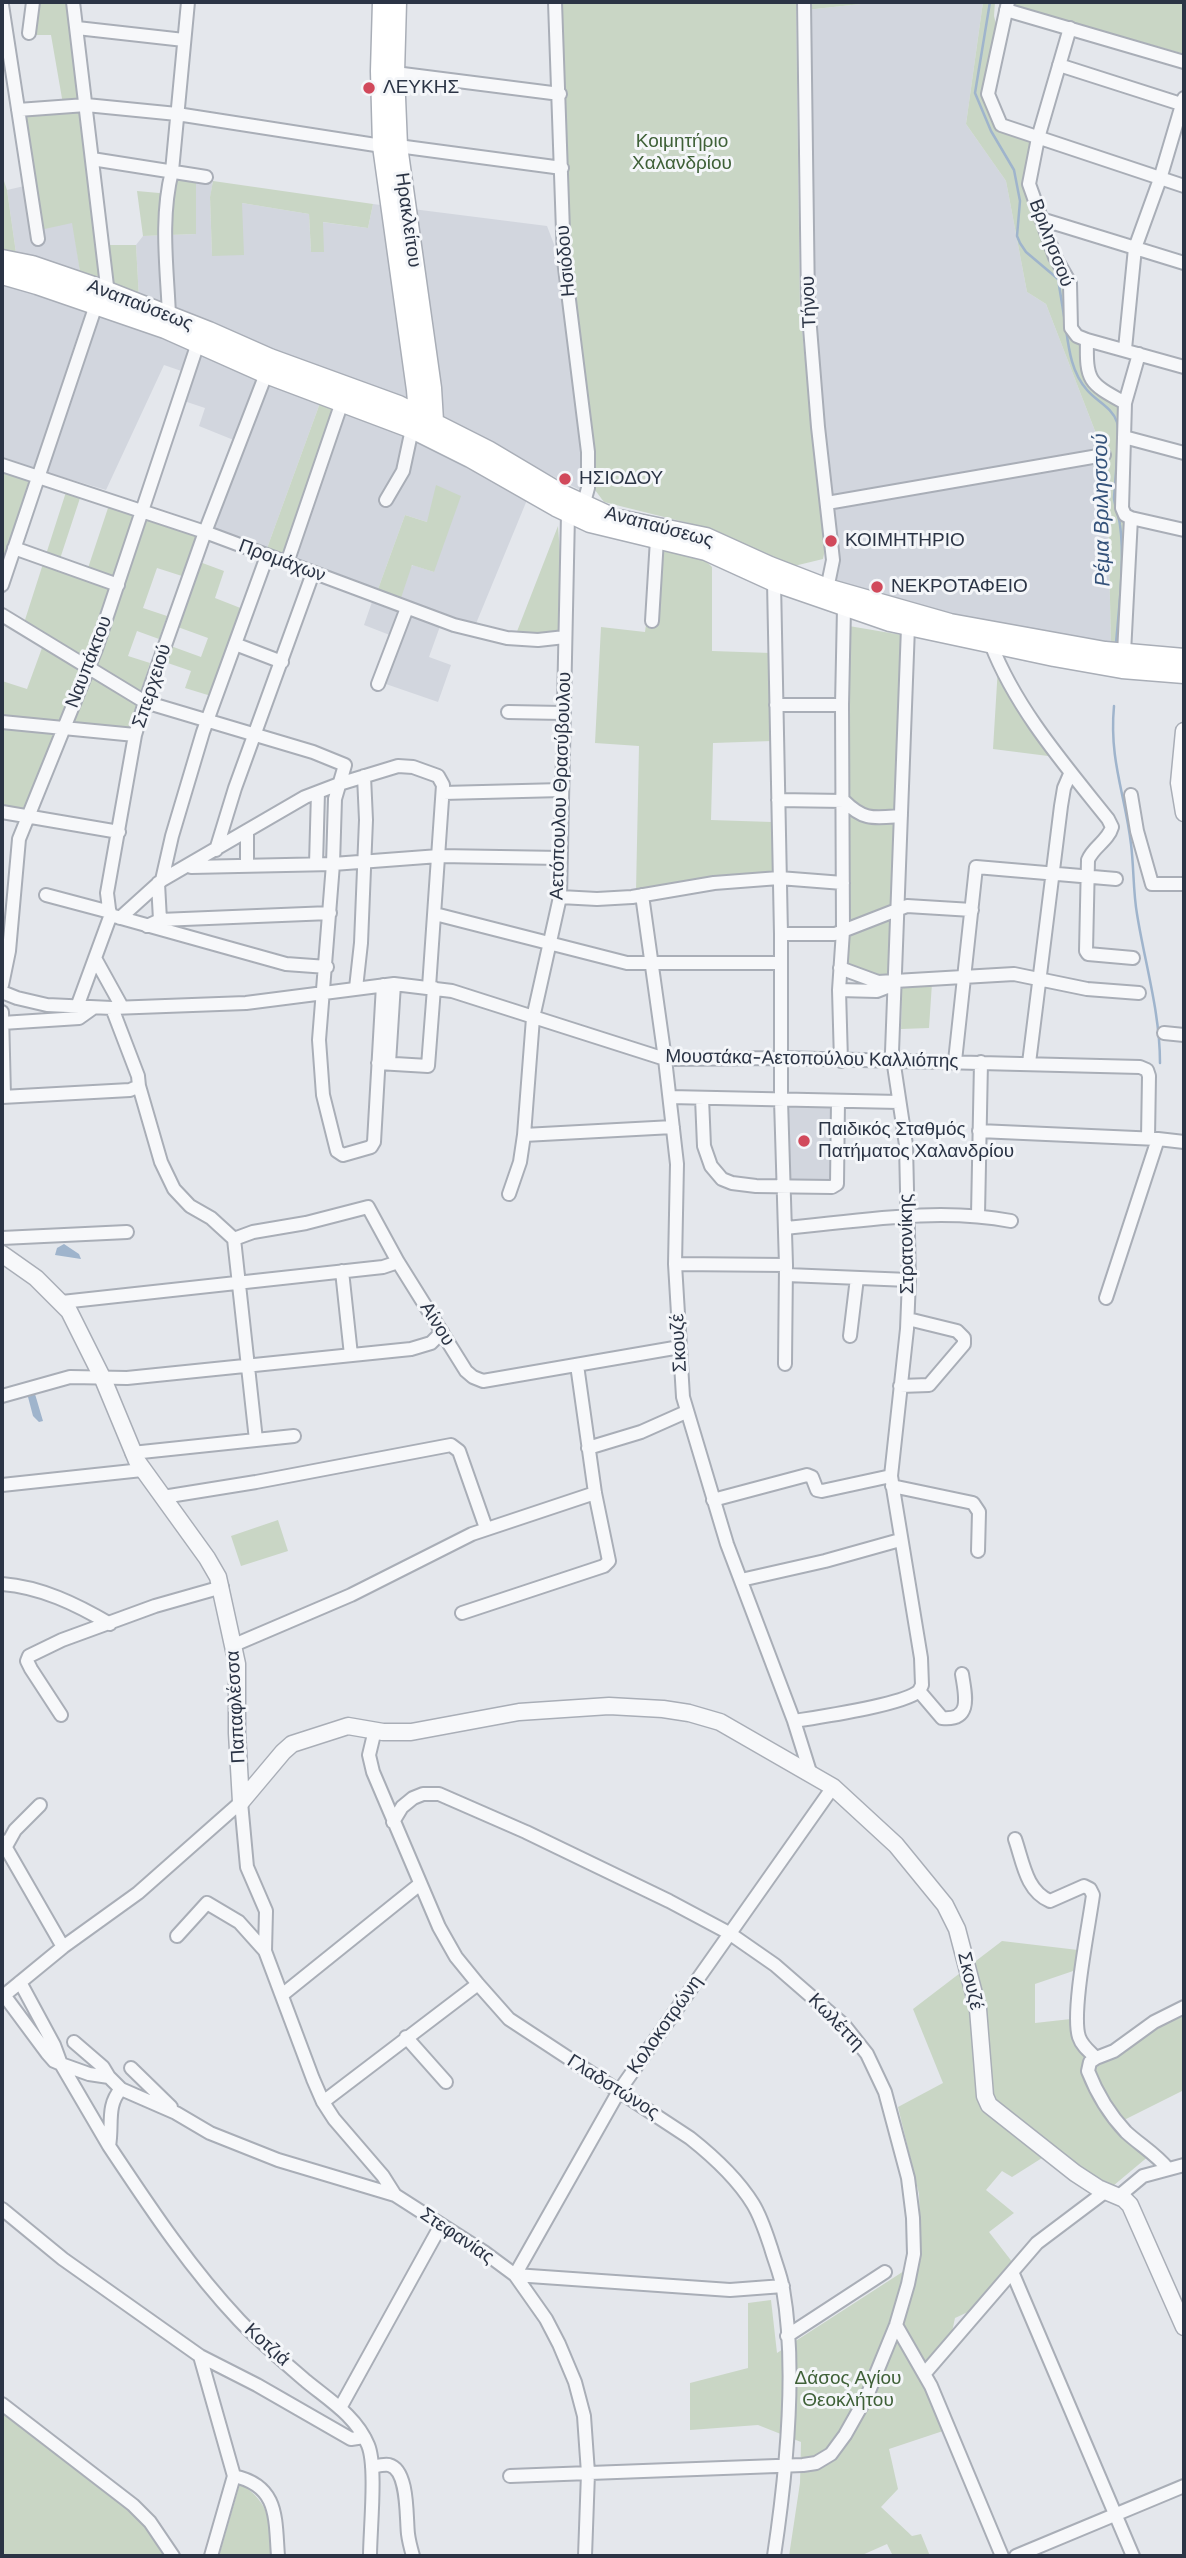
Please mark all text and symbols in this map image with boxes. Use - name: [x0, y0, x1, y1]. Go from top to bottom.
- place label: ΛΕΥΚΗΣ: [383, 77, 459, 99]
- marker: ΛΕΥΚΗΣ: [361, 80, 377, 96]
- park label: Κοιμητήριο Χαλανδρίου: [632, 131, 732, 175]
- street label: Ηρακλείτου: [390, 171, 426, 269]
- street label: Βριλησσού: [1024, 196, 1078, 290]
- street label: Ησιόδου: [552, 224, 580, 298]
- street label: Αναπαύσεως: [84, 274, 196, 336]
- street label: Τήνου: [797, 275, 821, 329]
- water label: Ρέμα Βριλησσού: [1088, 433, 1116, 587]
- place label: ΗΣΙΟΔΟΥ: [579, 468, 663, 490]
- marker: ΗΣΙΟΔΟΥ: [557, 471, 573, 487]
- street label: Αναπαύσεως: [602, 502, 716, 552]
- place label: ΚΟΙΜΗΤΗΡΙΟ: [845, 530, 965, 552]
- marker: ΚΟΙΜΗΤΗΡΙΟ: [823, 533, 839, 549]
- street label: Προμάχων: [235, 535, 329, 587]
- place label: ΝΕΚΡΟΤΑΦΕΙΟ: [891, 576, 1028, 598]
- marker: ΝΕΚΡΟΤΑΦΕΙΟ: [869, 579, 885, 595]
- street label: Ναυπάκτου: [61, 613, 117, 711]
- street label: Σπερχειού: [128, 641, 176, 731]
- street label: Αετόπουλου Θρασύβουλου: [546, 672, 576, 900]
- street label: Μουστάκα-Αετοπούλου Καλλιόπης: [665, 1045, 959, 1073]
- place label: Παιδικός Σταθμός Πατήματος Χαλανδρίου: [818, 1119, 1014, 1163]
- marker: Παιδικός Σταθμός Πατήματος Χαλανδρίου: [796, 1133, 812, 1149]
- street label: Στρατονίκης: [895, 1193, 919, 1295]
- street label: Αίνου: [415, 1298, 459, 1350]
- street label: Σκουζέ: [666, 1313, 692, 1373]
- street label: Παπαφλέσσα: [222, 1650, 250, 1764]
- street label: Σκουζέ: [952, 1950, 988, 2012]
- street label: Κολοκοτρώνη: [623, 1971, 707, 2079]
- street label: Κωλέττη: [803, 1989, 869, 2055]
- street label: Γλαδστώνος: [563, 2050, 663, 2124]
- street label: Στεφανίας: [416, 2203, 498, 2269]
- street label: Κοτζιά: [240, 2319, 294, 2371]
- park label: Δάσος Αγίου Θεοκλήτου: [795, 2368, 901, 2412]

